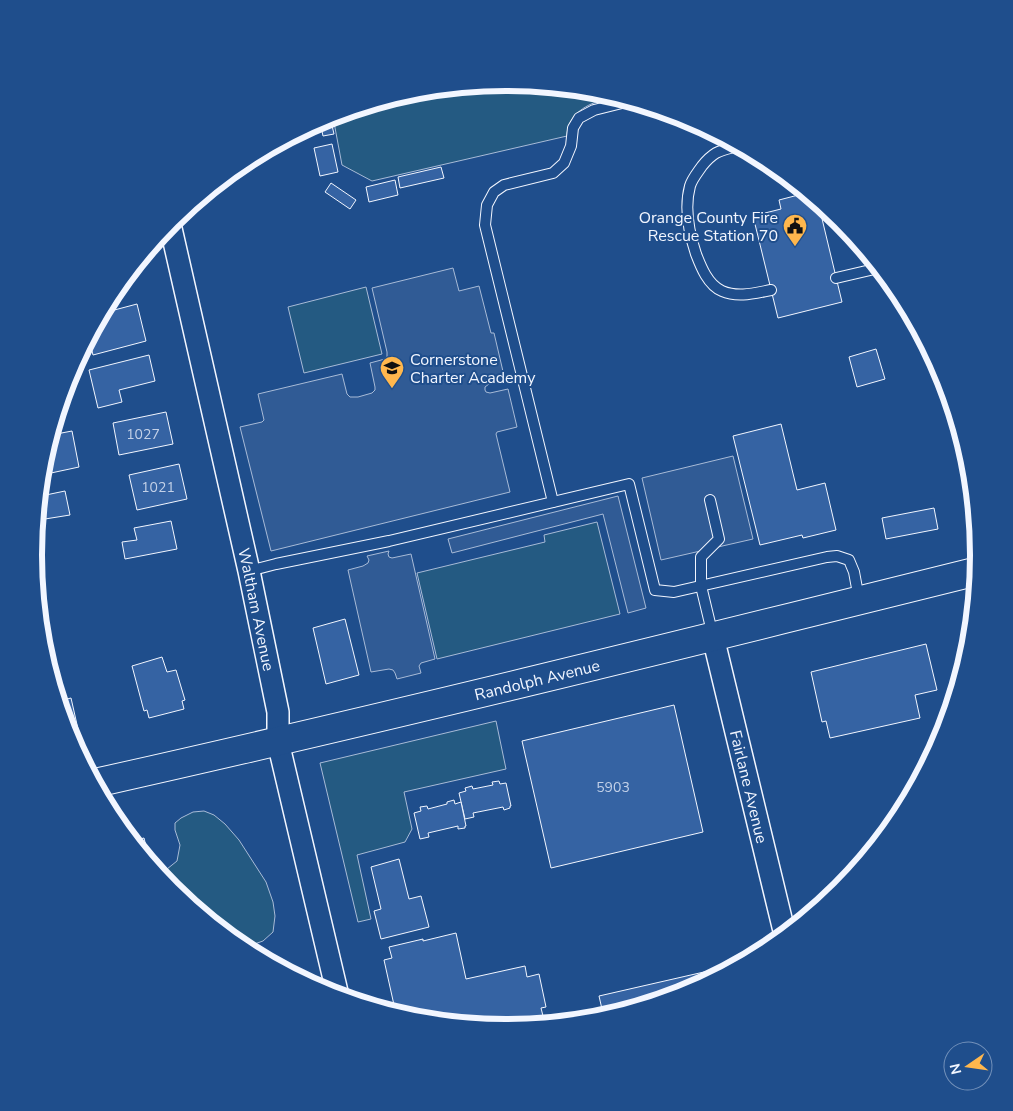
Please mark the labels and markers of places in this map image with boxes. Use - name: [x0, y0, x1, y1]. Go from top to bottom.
- place label: Orange County Fire Rescue Station 70: [639, 207, 778, 247]
- public building icon: Orange County Fire Rescue Station 70: [782, 213, 808, 247]
- place label: Cornerstone Charter Academy: [410, 349, 536, 389]
- school or university icon: Cornerstone Charter Academy: [379, 355, 405, 389]

